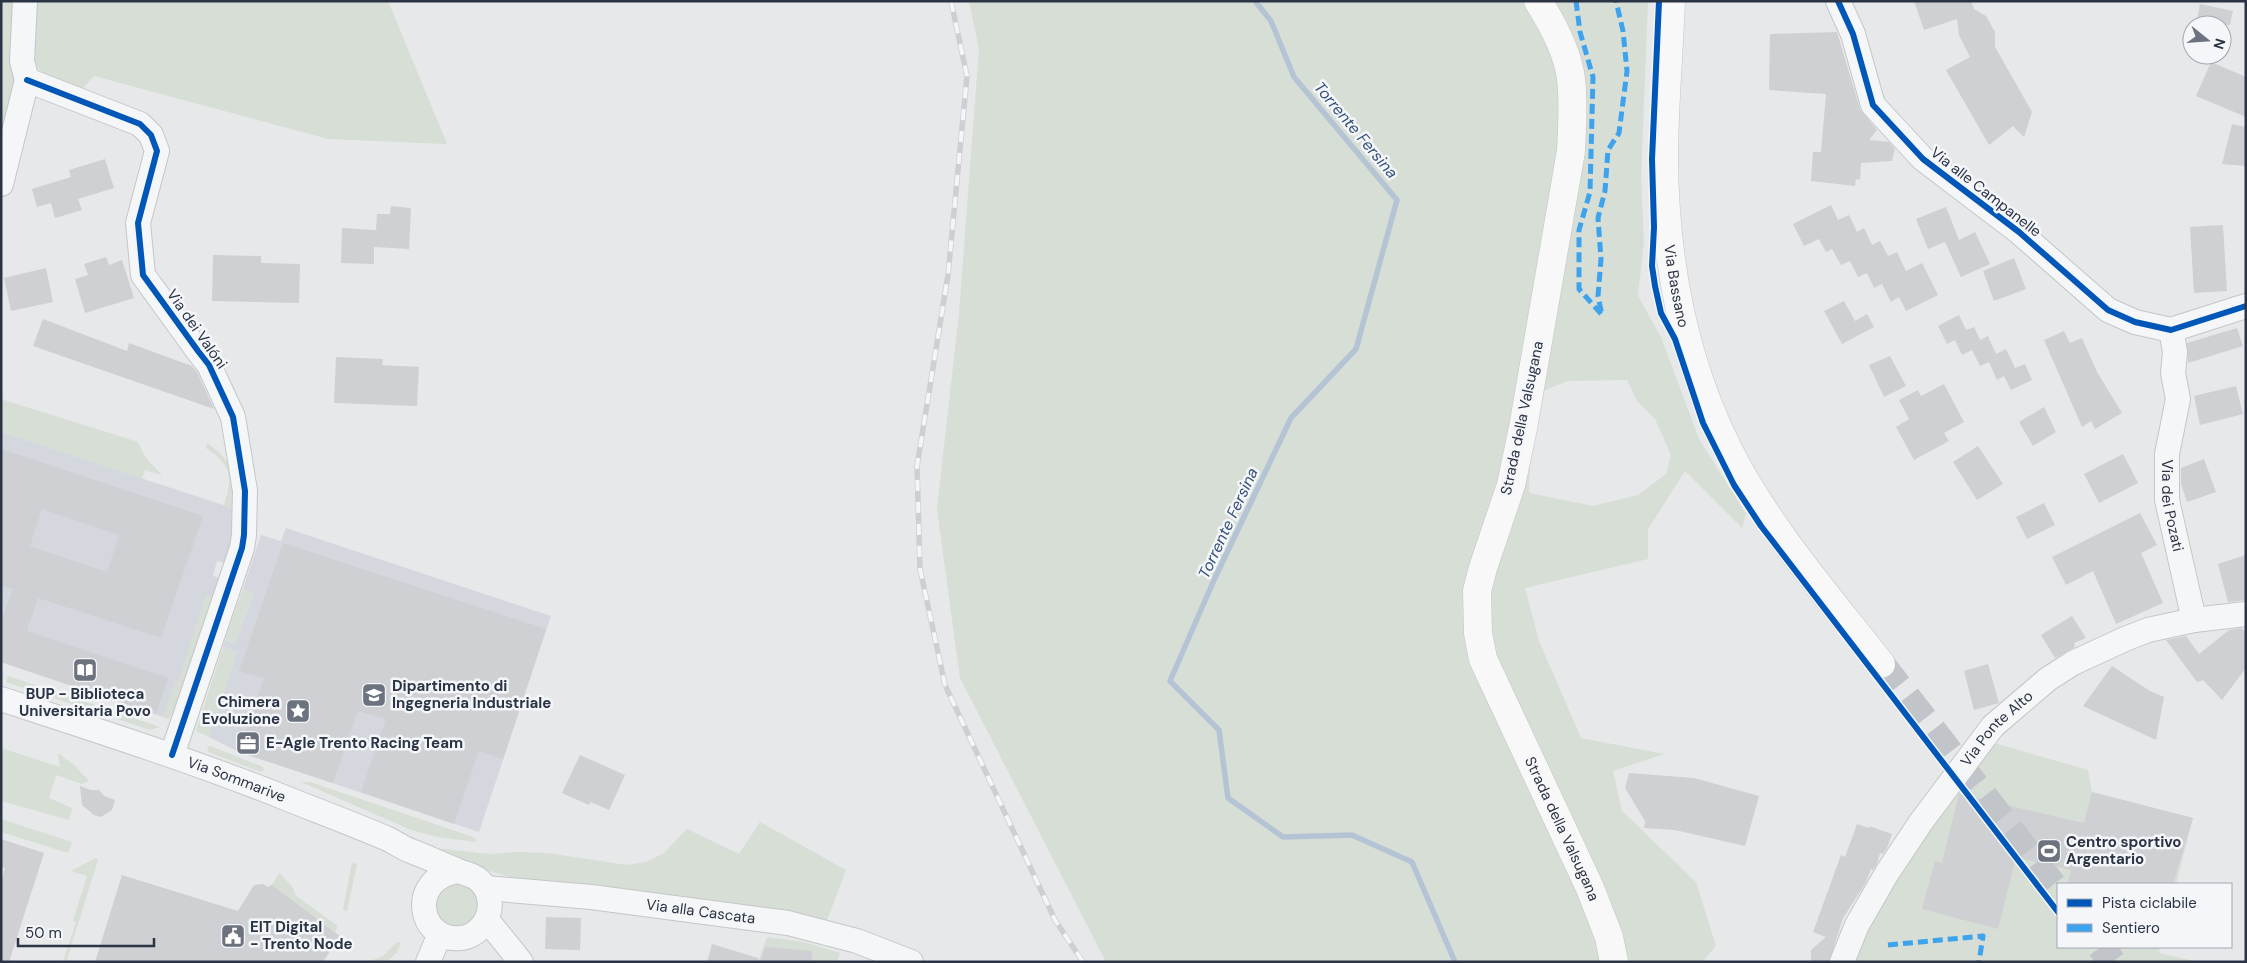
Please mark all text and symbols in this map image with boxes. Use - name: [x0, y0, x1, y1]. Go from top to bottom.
- north arrow: [2182, 15, 2232, 65]
- text: N: [2209, 36, 2230, 51]
- water label: Torrente Fersina: [1309, 77, 1403, 183]
- street label: Via alle Campanelle: [1927, 142, 2045, 242]
- street label: Via Bassano: [1659, 244, 1694, 330]
- street label: Via dei Valóni: [162, 285, 232, 373]
- street label: Strada della Valsugana: [1496, 339, 1548, 497]
- street label: Via dei Pozati: [2157, 460, 2188, 553]
- water label: Torrente Fersina: [1193, 464, 1263, 582]
- library icon: BUP - Biblioteca Universitaria Povo: [72, 657, 98, 683]
- place label: Dipartimento di Ingegneria Industriale: [392, 676, 551, 713]
- school or university icon: Dipartimento di Ingegneria Industriale: [361, 682, 387, 708]
- place label: BUP - Biblioteca Universitaria Povo: [19, 684, 151, 721]
- street label: Via Ponte Alto: [1956, 686, 2037, 770]
- place label: Chimera Evoluzione: [202, 692, 280, 729]
- place icon: Chimera Evoluzione: [285, 698, 311, 724]
- office icon: E-Agle Trento Racing Team: [235, 730, 261, 756]
- place label: E-Agle Trento Racing Team: [266, 733, 463, 753]
- street label: Via Sommarive: [185, 752, 289, 807]
- street label: Strada della Valsugana: [1520, 753, 1604, 904]
- place label: Centro sportivo Argentario: [2066, 832, 2182, 869]
- sports icon: Centro sportivo Argentario: [2036, 838, 2062, 864]
- legend: [2057, 883, 2232, 948]
- text: Pista ciclabile: [2102, 893, 2197, 913]
- street label: Via alla Cascata: [645, 894, 756, 929]
- scale bar: [18, 916, 154, 948]
- place label: EIT Digital - Trento Node: [250, 917, 353, 954]
- text: Sentiero: [2102, 918, 2160, 938]
- text: 50 m: [25, 923, 62, 943]
- public building icon: EIT Digital - Trento Node: [220, 923, 246, 949]

